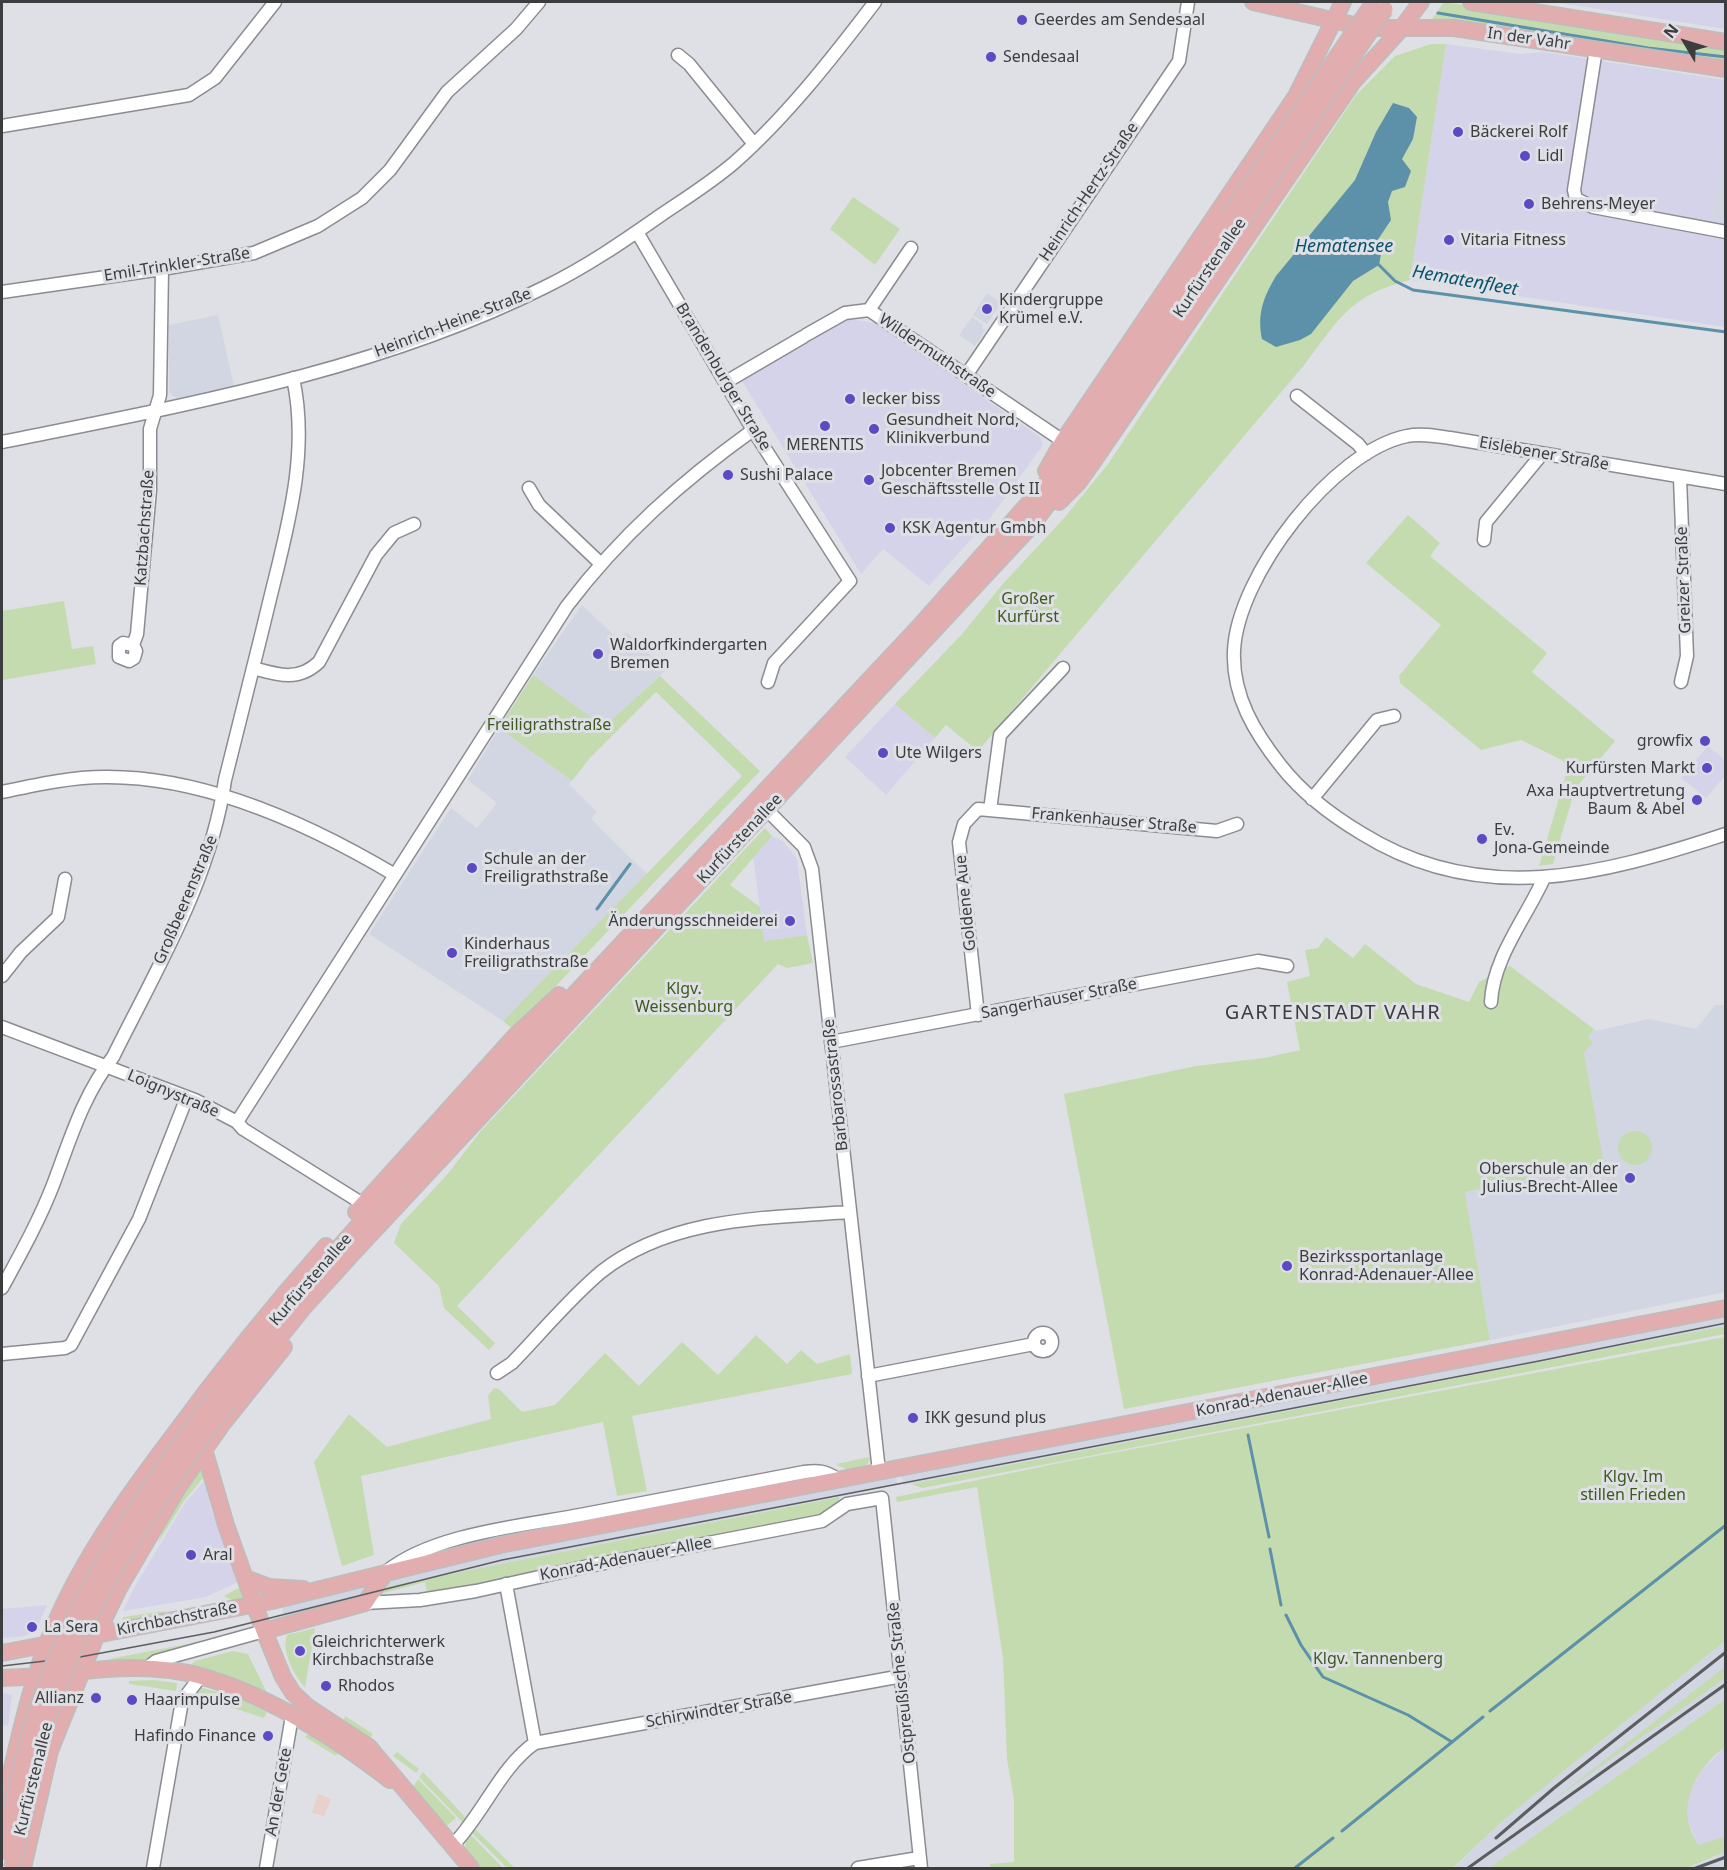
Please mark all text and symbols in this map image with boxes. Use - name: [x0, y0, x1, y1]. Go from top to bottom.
- place label: Geerdes am Sendesaal: [1034, 10, 1205, 30]
- north arrow: [1655, 12, 1715, 72]
- marker: Geerdes am Sendesaal: [1015, 13, 1029, 27]
- text: N: [1658, 19, 1683, 43]
- street label: In der Vahr: [1486, 24, 1572, 54]
- place label: Sendesaal: [1003, 47, 1079, 67]
- marker: Sendesaal: [984, 50, 998, 64]
- street label: Heinrich-Hertz-Straße: [1035, 119, 1143, 265]
- place label: Bäckerei Rolf: [1470, 122, 1567, 142]
- marker: Bäckerei Rolf: [1451, 125, 1465, 139]
- place label: Lidl: [1537, 146, 1563, 166]
- marker: Lidl: [1518, 149, 1532, 163]
- place label: Behrens-Meyer: [1541, 194, 1655, 214]
- marker: Behrens-Meyer: [1522, 197, 1536, 211]
- street label: Kurfürstenallee: [1170, 215, 1250, 321]
- place label: Vitaria Fitness: [1461, 230, 1566, 250]
- marker: Vitaria Fitness: [1442, 233, 1456, 247]
- water label: Hematensee: [1295, 236, 1393, 258]
- street label: Emil-Trinkler-Straße: [103, 244, 251, 286]
- water label: Hematenfleet: [1410, 261, 1520, 301]
- street label: Heinrich-Heine-Straße: [372, 284, 534, 362]
- place label: Kindergruppe Krümel e.V.: [999, 290, 1103, 328]
- street label: Brandenburger Straße: [671, 300, 775, 454]
- marker: Kindergruppe Krümel e.V.: [980, 302, 994, 316]
- street label: Wildermuthstraße: [875, 310, 999, 402]
- place label: lecker biss: [862, 389, 940, 409]
- marker: lecker biss: [843, 392, 857, 406]
- place label: Gesundheit Nord, Klinikverbund: [886, 410, 1019, 448]
- marker: MERENTIS: [818, 419, 832, 433]
- marker: Gesundheit Nord, Klinikverbund: [867, 422, 881, 436]
- street label: Eislebener Straße: [1478, 433, 1610, 475]
- place label: MERENTIS: [786, 435, 864, 455]
- place label: Jobcenter Bremen Geschäftsstelle Ost II: [881, 461, 1040, 499]
- place label: Sushi Palace: [740, 465, 833, 485]
- marker: Sushi Palace: [721, 468, 735, 482]
- street label: Katzbachstraße: [131, 469, 159, 587]
- marker: Jobcenter Bremen Geschäftsstelle Ost II: [862, 473, 876, 487]
- place label: KSK Agentur Gmbh: [902, 518, 1046, 538]
- marker: KSK Agentur Gmbh: [883, 521, 897, 535]
- street label: Greizer Straße: [1673, 526, 1695, 634]
- park label: Großer Kurfürst: [997, 589, 1059, 627]
- place label: Waldorfkindergarten Bremen: [610, 635, 767, 673]
- marker: Waldorfkindergarten Bremen: [591, 647, 605, 661]
- park label: Freiligrathstraße: [487, 715, 611, 735]
- place label: growfix: [1637, 731, 1693, 751]
- marker: growfix: [1698, 734, 1712, 748]
- place label: Ute Wilgers: [895, 743, 982, 763]
- marker: Ute Wilgers: [876, 746, 890, 760]
- place label: Kurfürsten Markt: [1566, 758, 1695, 778]
- marker: Kurfürsten Markt: [1700, 761, 1714, 775]
- place label: Axa Hauptvertretung Baum & Abel: [1527, 781, 1685, 819]
- street label: Kurfürstenallee: [693, 790, 787, 888]
- marker: Axa Hauptvertretung Baum & Abel: [1690, 793, 1704, 807]
- street label: Frankenhauser Straße: [1030, 804, 1198, 838]
- place label: Ev. Jona-Gemeinde: [1494, 820, 1610, 858]
- street label: Großbeerenstraße: [150, 832, 222, 968]
- marker: Ev. Jona-Gemeinde: [1475, 832, 1489, 846]
- place label: Schule an der Freiligrathstraße: [484, 849, 609, 887]
- street label: Goldene Aue: [951, 854, 981, 952]
- marker: Schule an der Freiligrathstraße: [465, 861, 479, 875]
- place label: Änderungsschneiderei: [609, 911, 778, 931]
- marker: Änderungsschneiderei: [783, 914, 797, 928]
- place label: Kinderhaus Freiligrathstraße: [464, 934, 589, 972]
- marker: Kinderhaus Freiligrathstraße: [445, 946, 459, 960]
- street label: Sangerhauser Straße: [979, 974, 1139, 1024]
- park label: Klgv. Weissenburg: [635, 979, 733, 1017]
- district label: GARTENSTADT VAHR: [1225, 1001, 1441, 1025]
- street label: Barbarossastraße: [820, 1018, 852, 1152]
- street label: Loignystraße: [124, 1066, 222, 1122]
- place label: Oberschule an der Julius-Brecht-Allee: [1479, 1159, 1618, 1197]
- marker: Oberschule an der Julius-Brecht-Allee: [1623, 1171, 1637, 1185]
- street label: Kurfürstenallee: [266, 1230, 356, 1330]
- place label: Bezirkssportanlage Konrad-Adenauer-Allee: [1299, 1247, 1474, 1285]
- marker: Bezirkssportanlage Konrad-Adenauer-Allee: [1280, 1259, 1294, 1273]
- street label: Konrad-Adenauer-Allee: [1194, 1369, 1370, 1421]
- place label: IKK gesund plus: [925, 1408, 1046, 1428]
- marker: IKK gesund plus: [906, 1411, 920, 1425]
- park label: Klgv. Im stillen Frieden: [1580, 1467, 1686, 1505]
- street label: Konrad-Adenauer-Allee: [538, 1533, 714, 1585]
- place label: Aral: [203, 1545, 233, 1565]
- marker: Aral: [184, 1548, 198, 1562]
- street label: Kirchbachstraße: [115, 1598, 239, 1640]
- street label: Ostpreußische Straße: [884, 1601, 920, 1765]
- place label: La Sera: [44, 1617, 99, 1637]
- marker: La Sera: [25, 1620, 39, 1634]
- place label: Gleichrichterwerk Kirchbachstraße: [312, 1632, 445, 1670]
- marker: Gleichrichterwerk Kirchbachstraße: [293, 1644, 307, 1658]
- park label: Klgv. Tannenberg: [1313, 1649, 1443, 1669]
- place label: Rhodos: [338, 1676, 395, 1696]
- marker: Rhodos: [319, 1679, 333, 1693]
- place label: Allianz: [35, 1688, 84, 1708]
- street label: Schirwindter Straße: [644, 1688, 794, 1732]
- place label: Haarimpulse: [144, 1690, 240, 1710]
- marker: Allianz: [89, 1691, 103, 1705]
- marker: Haarimpulse: [125, 1693, 139, 1707]
- street label: Kurfürstenallee: [11, 1720, 57, 1838]
- place label: Hafindo Finance: [134, 1726, 256, 1746]
- marker: Hafindo Finance: [261, 1729, 275, 1743]
- street label: An der Gete: [262, 1746, 296, 1838]

